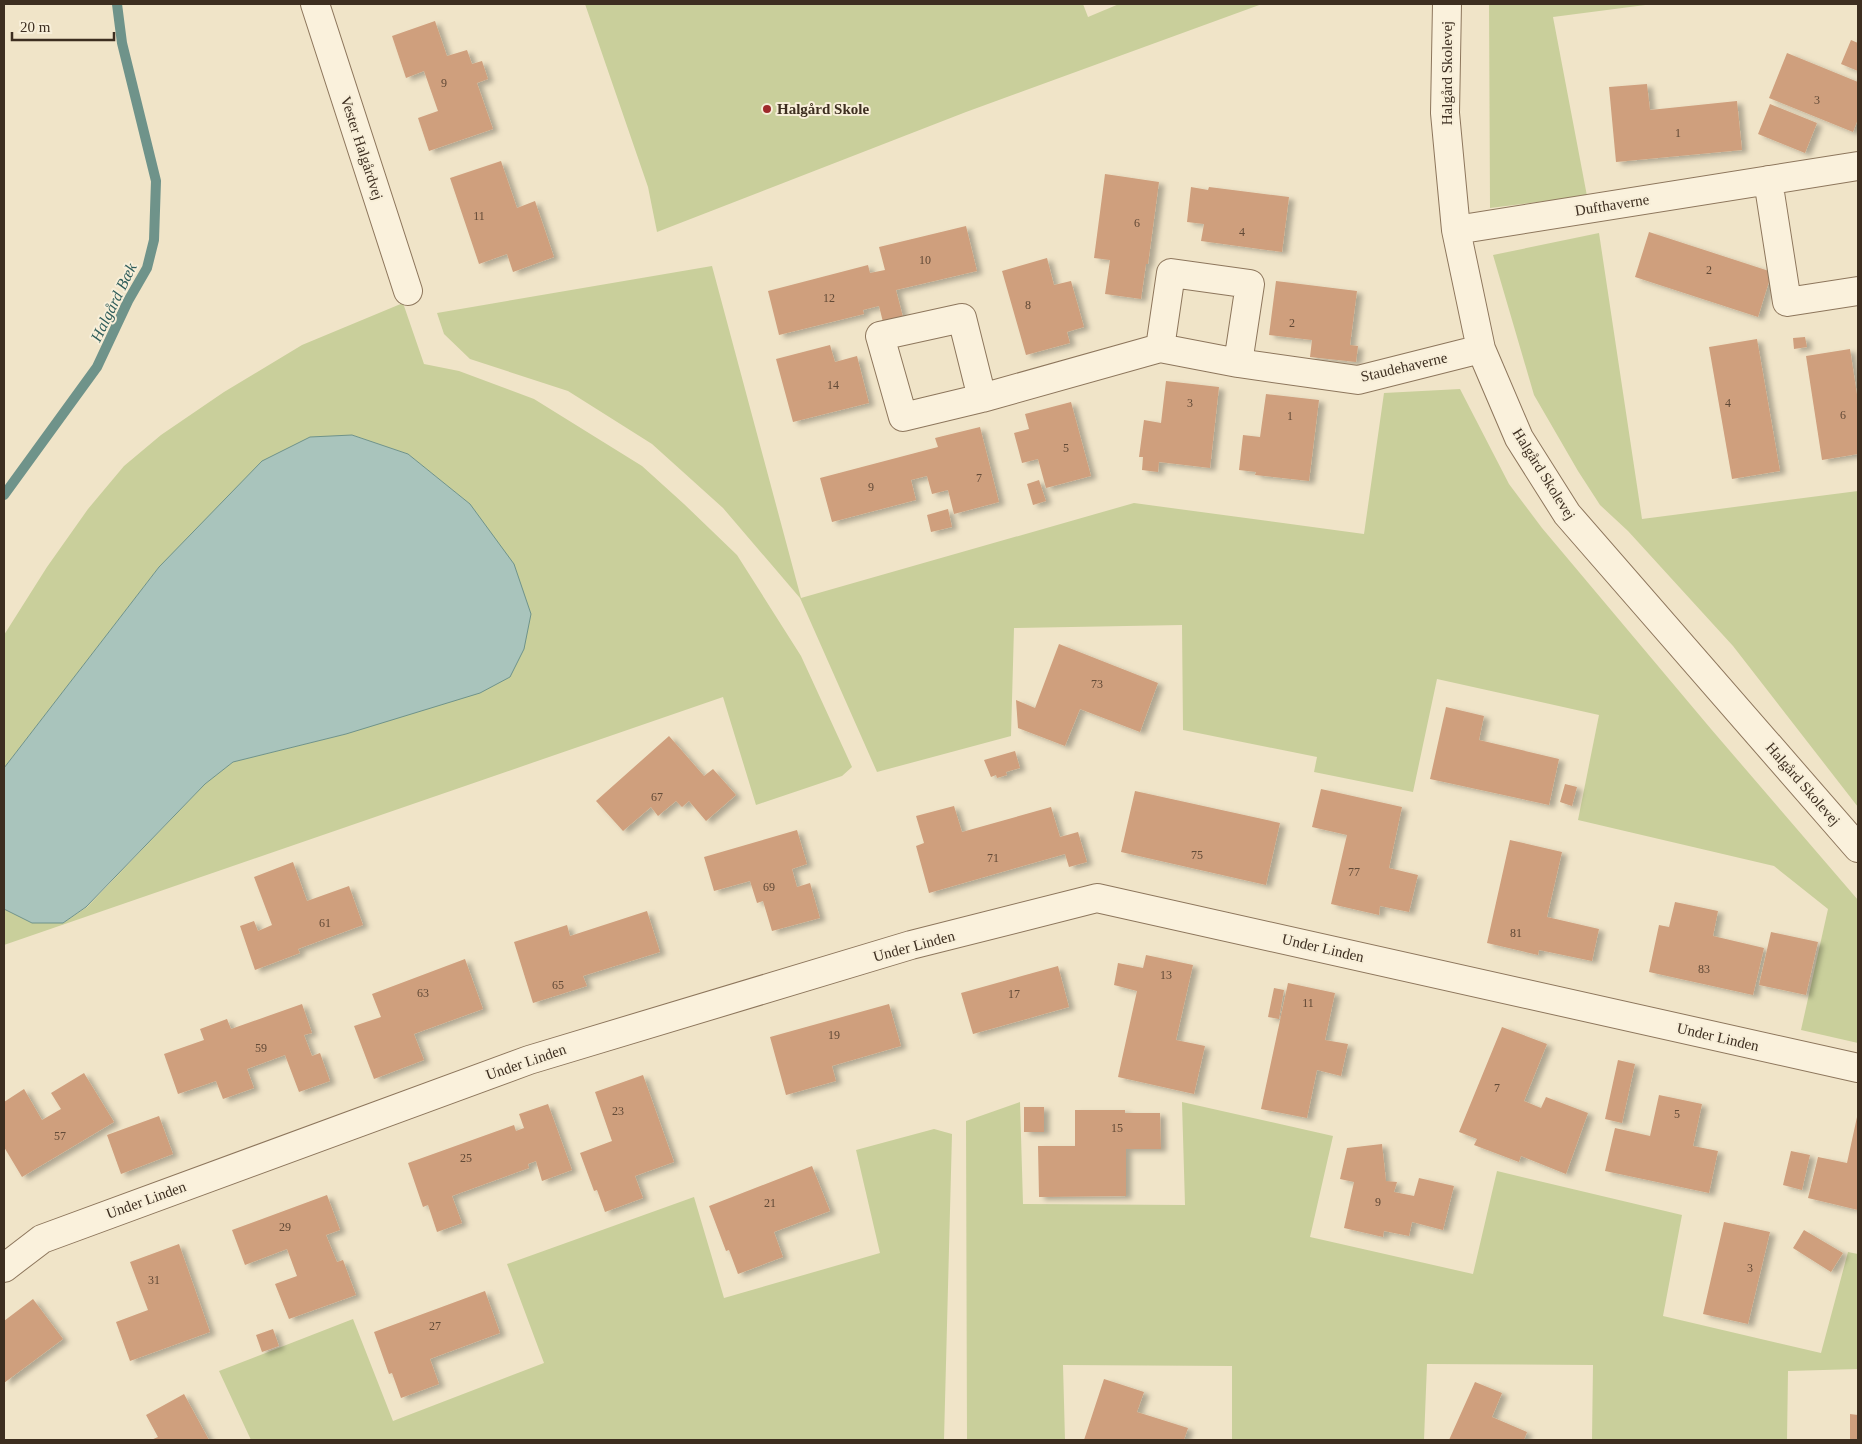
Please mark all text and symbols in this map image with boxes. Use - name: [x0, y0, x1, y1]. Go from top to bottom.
- scale bar: [12, 10, 115, 42]
- text: 20 m: [20, 19, 51, 35]
- street label: Halgård Skolevej: [1439, 21, 1455, 125]
- house number: 9: [441, 76, 447, 90]
- house number: 3: [1814, 93, 1820, 107]
- street label: Vester Halgårdvej: [338, 94, 386, 202]
- place label: Halgård Skole: [777, 101, 869, 117]
- marker: Halgård Skole: [761, 103, 773, 115]
- house number: 1: [1675, 126, 1681, 140]
- street label: Dufthaverne: [1574, 191, 1651, 219]
- house number: 11: [473, 209, 485, 223]
- house number: 6: [1134, 216, 1140, 230]
- house number: 4: [1239, 225, 1245, 239]
- house number: 10: [919, 253, 931, 267]
- water label: Halgård Bæk: [87, 259, 141, 346]
- house number: 2: [1706, 263, 1712, 277]
- house number: 12: [823, 291, 835, 305]
- house number: 8: [1025, 298, 1031, 312]
- house number: 2: [1289, 316, 1295, 330]
- street label: Staudehaverne: [1359, 349, 1449, 385]
- house number: 14: [827, 378, 839, 392]
- house number: 3: [1187, 396, 1193, 410]
- house number: 4: [1725, 396, 1731, 410]
- house number: 6: [1840, 408, 1846, 422]
- house number: 1: [1287, 409, 1293, 423]
- street label: Halgård Skolevej: [1510, 425, 1578, 523]
- house number: 5: [1063, 441, 1069, 455]
- house number: 7: [976, 471, 982, 485]
- house number: 9: [868, 480, 874, 494]
- house number: 73: [1091, 677, 1103, 691]
- street label: Halgård Skolevej: [1763, 739, 1843, 829]
- house number: 67: [651, 790, 663, 804]
- house number: 75: [1191, 848, 1203, 862]
- house number: 71: [987, 851, 999, 865]
- house number: 77: [1348, 865, 1360, 879]
- house number: 69: [763, 880, 775, 894]
- house number: 61: [319, 916, 331, 930]
- house number: 81: [1510, 926, 1522, 940]
- street label: Under Linden: [871, 927, 957, 965]
- street label: Under Linden: [1280, 931, 1366, 965]
- house number: 83: [1698, 962, 1710, 976]
- house number: 13: [1160, 968, 1172, 982]
- house number: 65: [552, 978, 564, 992]
- house number: 63: [417, 986, 429, 1000]
- house number: 17: [1008, 987, 1020, 1001]
- house number: 11: [1302, 996, 1314, 1010]
- street label: Under Linden: [1675, 1020, 1761, 1054]
- house number: 19: [828, 1028, 840, 1042]
- house number: 59: [255, 1041, 267, 1055]
- street label: Under Linden: [484, 1041, 569, 1083]
- house number: 7: [1494, 1081, 1500, 1095]
- house number: 23: [612, 1104, 624, 1118]
- house number: 5: [1674, 1107, 1680, 1121]
- house number: 15: [1111, 1121, 1123, 1135]
- house number: 57: [54, 1129, 66, 1143]
- house number: 25: [460, 1151, 472, 1165]
- street label: Under Linden: [104, 1178, 189, 1222]
- house number: 9: [1375, 1195, 1381, 1209]
- house number: 21: [764, 1196, 776, 1210]
- house number: 29: [279, 1220, 291, 1234]
- house number: 3: [1747, 1261, 1753, 1275]
- house number: 31: [148, 1273, 160, 1287]
- house number: 27: [429, 1319, 441, 1333]

